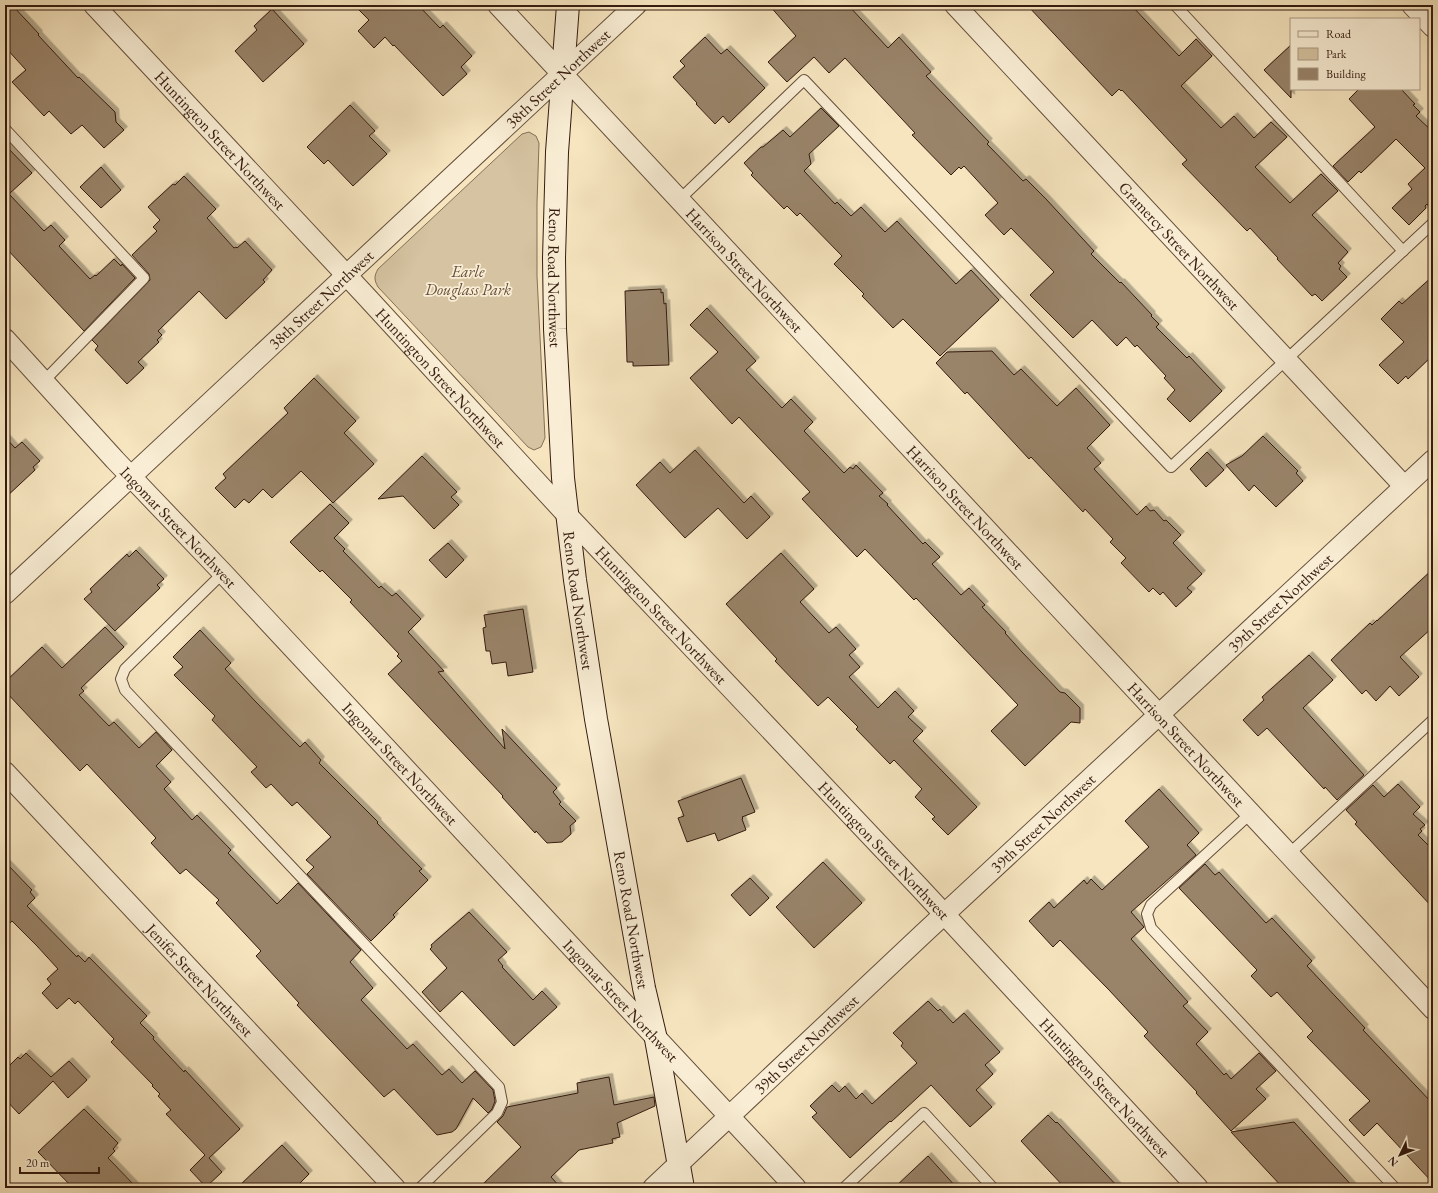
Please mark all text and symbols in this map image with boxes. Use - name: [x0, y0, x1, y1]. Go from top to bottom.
- legend: [1290, 18, 1420, 90]
- street label: 38th Street Northwest: [501, 24, 615, 133]
- text: Road: [1326, 26, 1352, 42]
- text: Park: [1326, 46, 1347, 62]
- street label: Huntington Street Northwest: [150, 66, 290, 215]
- text: Building: [1326, 66, 1367, 82]
- street label: Gramercy Street Northwest: [1114, 177, 1244, 314]
- street label: Harrison Street Northwest: [681, 203, 808, 337]
- street label: Reno Road Northwest: [543, 207, 566, 348]
- street label: 38th Street Northwest: [264, 245, 378, 354]
- park label: Earle Douglass Park: [424, 261, 512, 300]
- street label: Huntington Street Northwest: [371, 303, 510, 452]
- street label: Harrison Street Northwest: [902, 441, 1028, 574]
- street label: Ingomar Street Northwest: [115, 462, 241, 593]
- street label: Reno Road Northwest: [558, 530, 598, 671]
- street label: Huntington Street Northwest: [591, 541, 732, 689]
- street label: 39th Street Northwest: [1223, 549, 1337, 657]
- street label: Harrison Street Northwest: [1123, 678, 1249, 811]
- street label: Ingomar Street Northwest: [338, 698, 462, 830]
- street label: 39th Street Northwest: [986, 769, 1100, 877]
- street label: Huntington Street Northwest: [813, 777, 954, 924]
- street label: Reno Road Northwest: [609, 849, 654, 991]
- street label: Jenifer Street Northwest: [140, 918, 258, 1041]
- street label: Ingomar Street Northwest: [558, 935, 683, 1067]
- street label: 39th Street Northwest: [750, 990, 863, 1099]
- street label: Huntington Street Northwest: [1034, 1013, 1174, 1162]
- north arrow: [1380, 1135, 1420, 1175]
- scale bar: [20, 1149, 99, 1175]
- text: N: [1384, 1154, 1401, 1170]
- text: 20 m: [26, 1155, 50, 1171]

